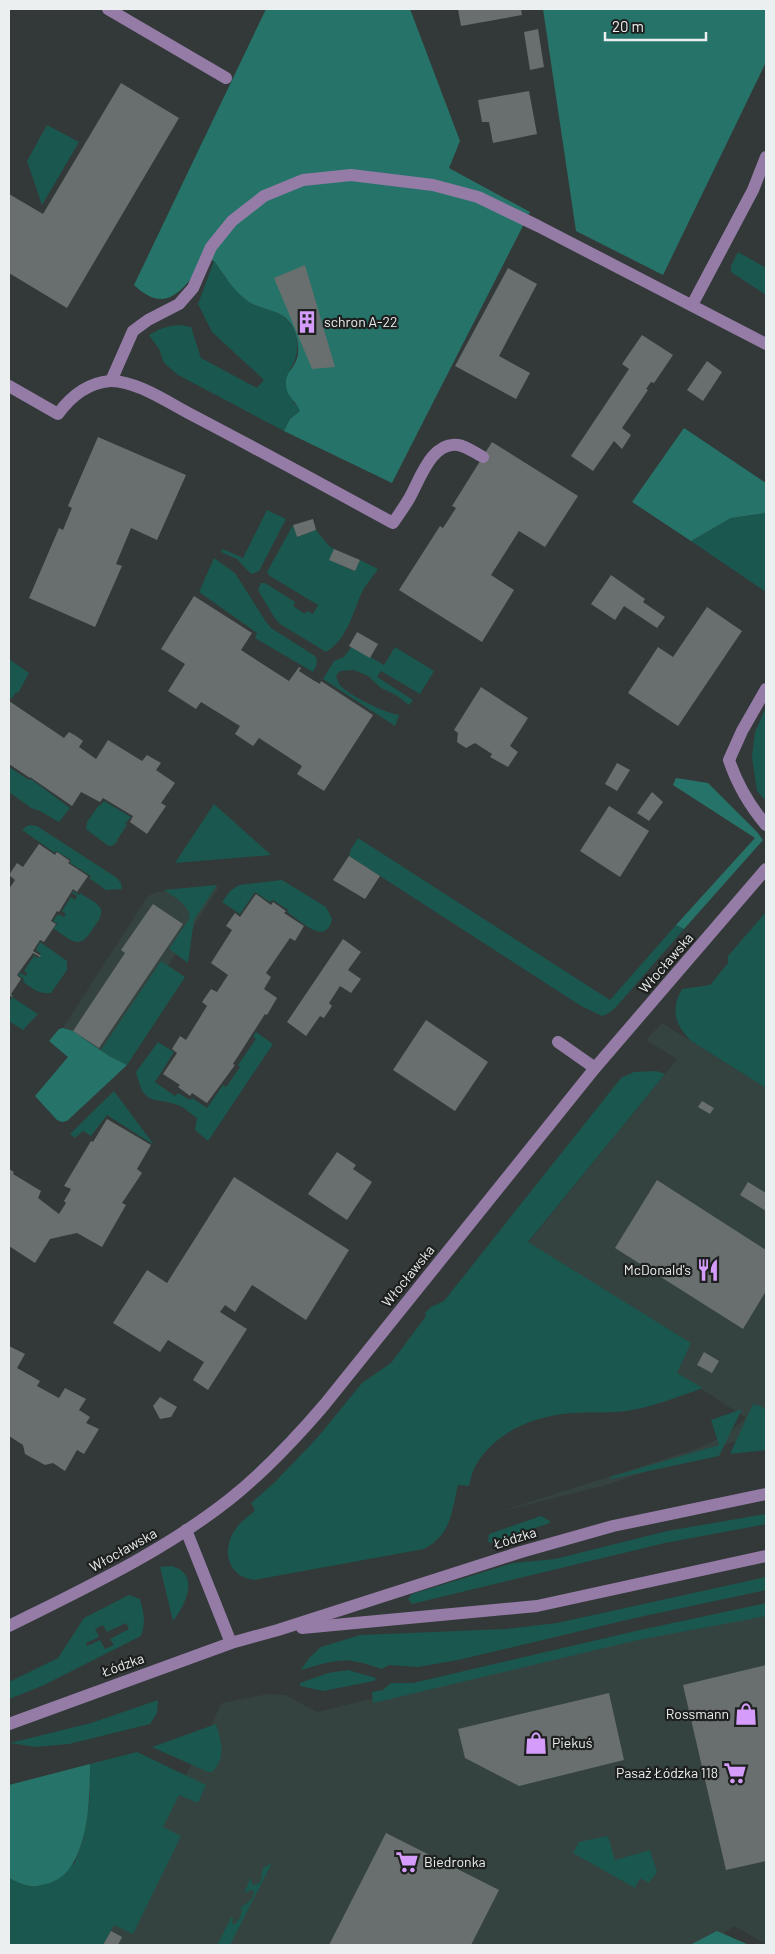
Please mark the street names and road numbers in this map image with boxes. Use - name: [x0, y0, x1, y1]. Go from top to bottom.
- street label: Włocławska: [635, 929, 696, 996]
- street label: Włocławska: [378, 1241, 438, 1310]
- street label: Łódzka: [490, 1523, 538, 1552]
- street label: Włocławska: [86, 1524, 159, 1575]
- street label: Łódzka: [98, 1649, 146, 1680]

